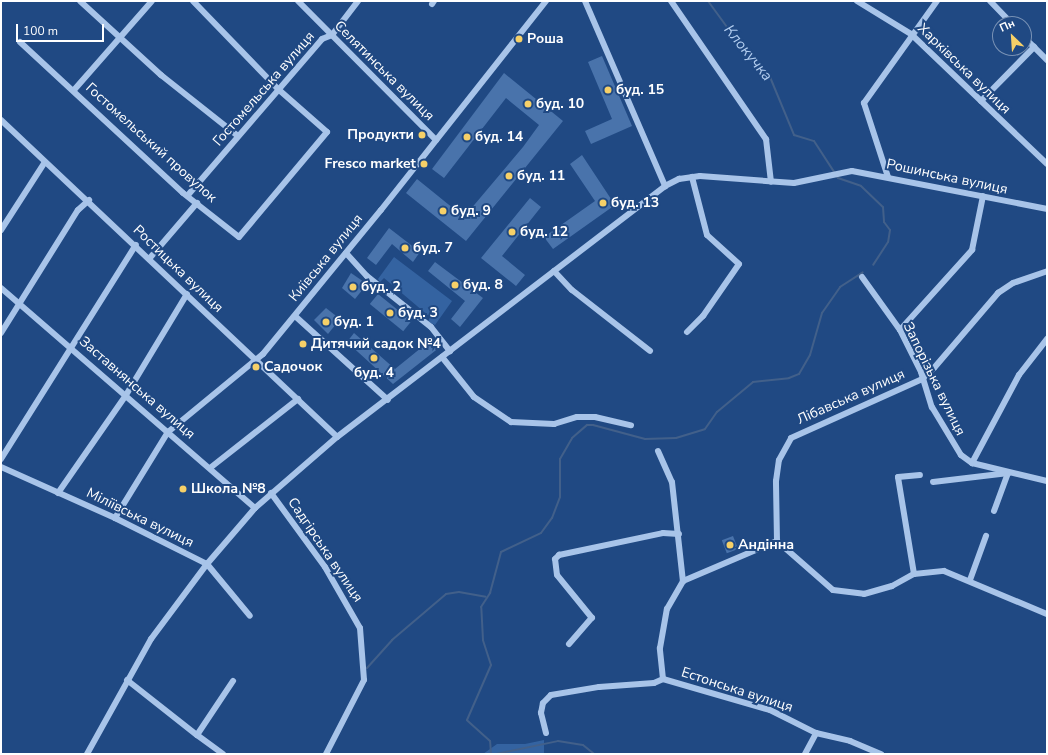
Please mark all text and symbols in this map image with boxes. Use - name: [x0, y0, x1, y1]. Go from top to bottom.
- scale bar: [18, 16, 106, 42]
- north arrow: [992, 16, 1032, 56]
- text: Пн: [997, 16, 1017, 36]
- street label: Селятинська вулиця: [331, 18, 437, 124]
- street label: Харківська вулиця: [914, 20, 1014, 118]
- water label: Клокучка: [720, 21, 776, 85]
- text: 100 m: [23, 23, 58, 39]
- street label: Гостомельська вулиця: [210, 28, 318, 150]
- place label: Роша: [527, 31, 564, 47]
- marker: Роша: [514, 34, 524, 44]
- street label: Гостомельський провулок: [82, 80, 220, 206]
- place label: буд. 15: [616, 82, 664, 98]
- marker: буд. 15: [603, 85, 613, 95]
- place label: буд. 10: [536, 96, 584, 112]
- marker: буд. 10: [523, 99, 533, 109]
- place label: Продукти: [347, 127, 414, 143]
- place label: буд. 14: [475, 129, 523, 145]
- marker: Продукти: [417, 130, 427, 140]
- marker: буд. 14: [462, 132, 472, 142]
- place label: Fresco market: [324, 156, 416, 172]
- street label: Рошинська вулиця: [885, 156, 1009, 198]
- marker: Fresco market: [419, 159, 429, 169]
- place label: буд. 11: [517, 168, 565, 184]
- marker: буд. 11: [504, 171, 514, 181]
- place label: буд. 13: [611, 195, 659, 211]
- marker: буд. 13: [598, 198, 608, 208]
- place label: буд. 9: [451, 203, 491, 219]
- marker: буд. 9: [438, 206, 448, 216]
- street label: Київська вулиця: [286, 211, 366, 305]
- street label: Ростицька вулиця: [129, 222, 227, 316]
- place label: буд. 12: [520, 224, 568, 240]
- marker: буд. 12: [507, 227, 517, 237]
- place label: буд. 7: [413, 240, 453, 256]
- marker: буд. 7: [400, 243, 410, 253]
- place label: буд. 8: [463, 277, 503, 293]
- place label: буд. 2: [361, 279, 401, 295]
- marker: буд. 8: [450, 280, 460, 290]
- marker: буд. 2: [348, 282, 358, 292]
- place label: буд. 3: [398, 305, 438, 321]
- marker: буд. 3: [385, 308, 395, 318]
- place label: буд. 1: [334, 314, 374, 330]
- marker: буд. 1: [321, 317, 331, 327]
- street label: Запорізька вулиця: [899, 320, 969, 438]
- street label: Заставнянська вулиця: [76, 333, 198, 443]
- place label: Дитячий садок №4: [311, 336, 441, 352]
- marker: Дитячий садок №4: [298, 339, 308, 349]
- marker: буд. 4: [369, 353, 379, 363]
- place label: Садочок: [264, 359, 322, 375]
- marker: Садочок: [251, 362, 261, 372]
- place label: буд. 4: [354, 365, 394, 381]
- street label: Лібавська вулиця: [794, 366, 908, 428]
- place label: Школа №8: [191, 481, 266, 497]
- marker: Школа №8: [178, 484, 188, 494]
- street label: Міліївська вулиця: [84, 485, 196, 551]
- street label: Садгірська вулиця: [284, 495, 366, 605]
- place label: Андінна: [738, 537, 794, 553]
- marker: Андінна: [725, 540, 735, 550]
- street label: Естонська вулиця: [679, 664, 795, 716]

